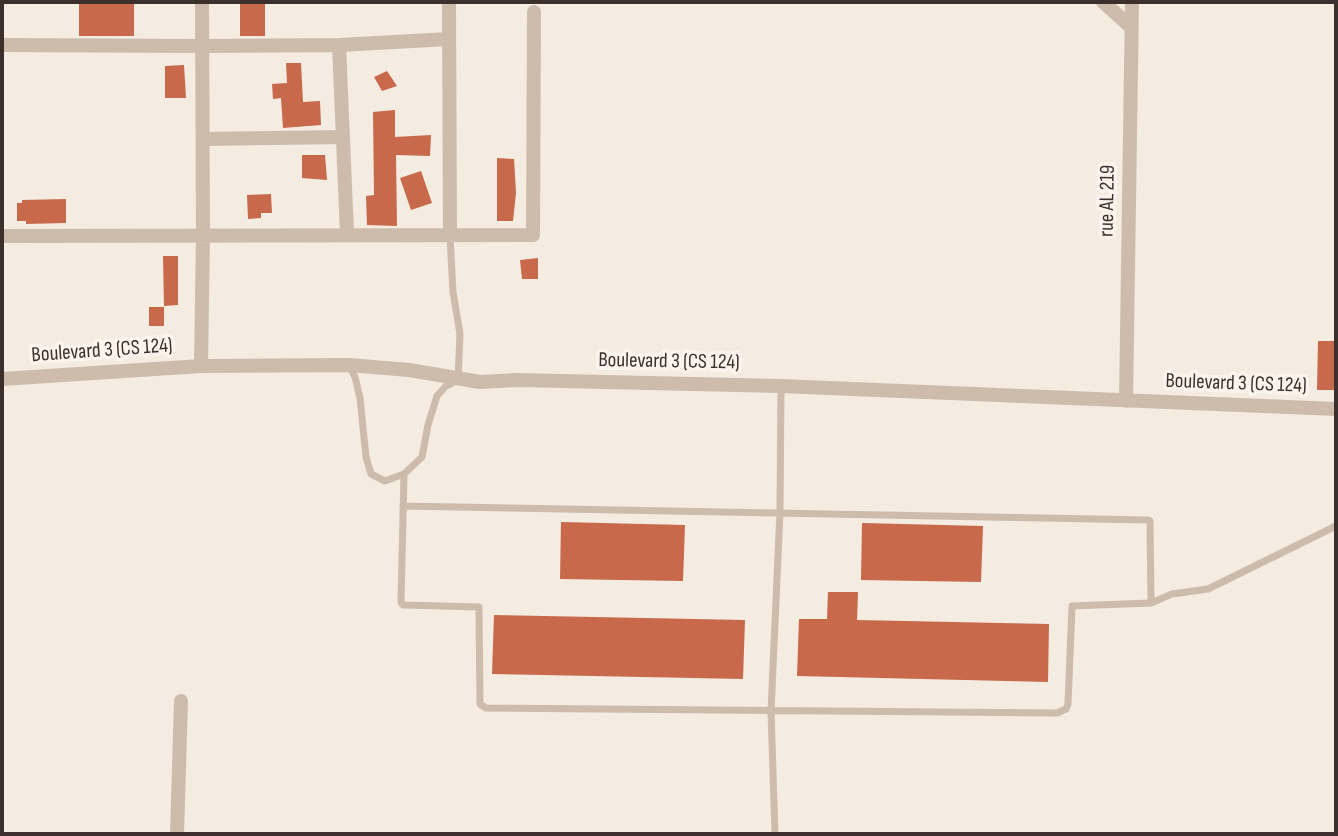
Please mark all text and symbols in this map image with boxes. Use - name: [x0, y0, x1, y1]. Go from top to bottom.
- street label: rue AL 219: [1095, 165, 1121, 237]
- street label: Boulevard 3 (CS 124): [31, 334, 173, 368]
- street label: Boulevard 3 (CS 124): [598, 348, 740, 376]
- street label: Boulevard 3 (CS 124): [1165, 369, 1307, 399]

